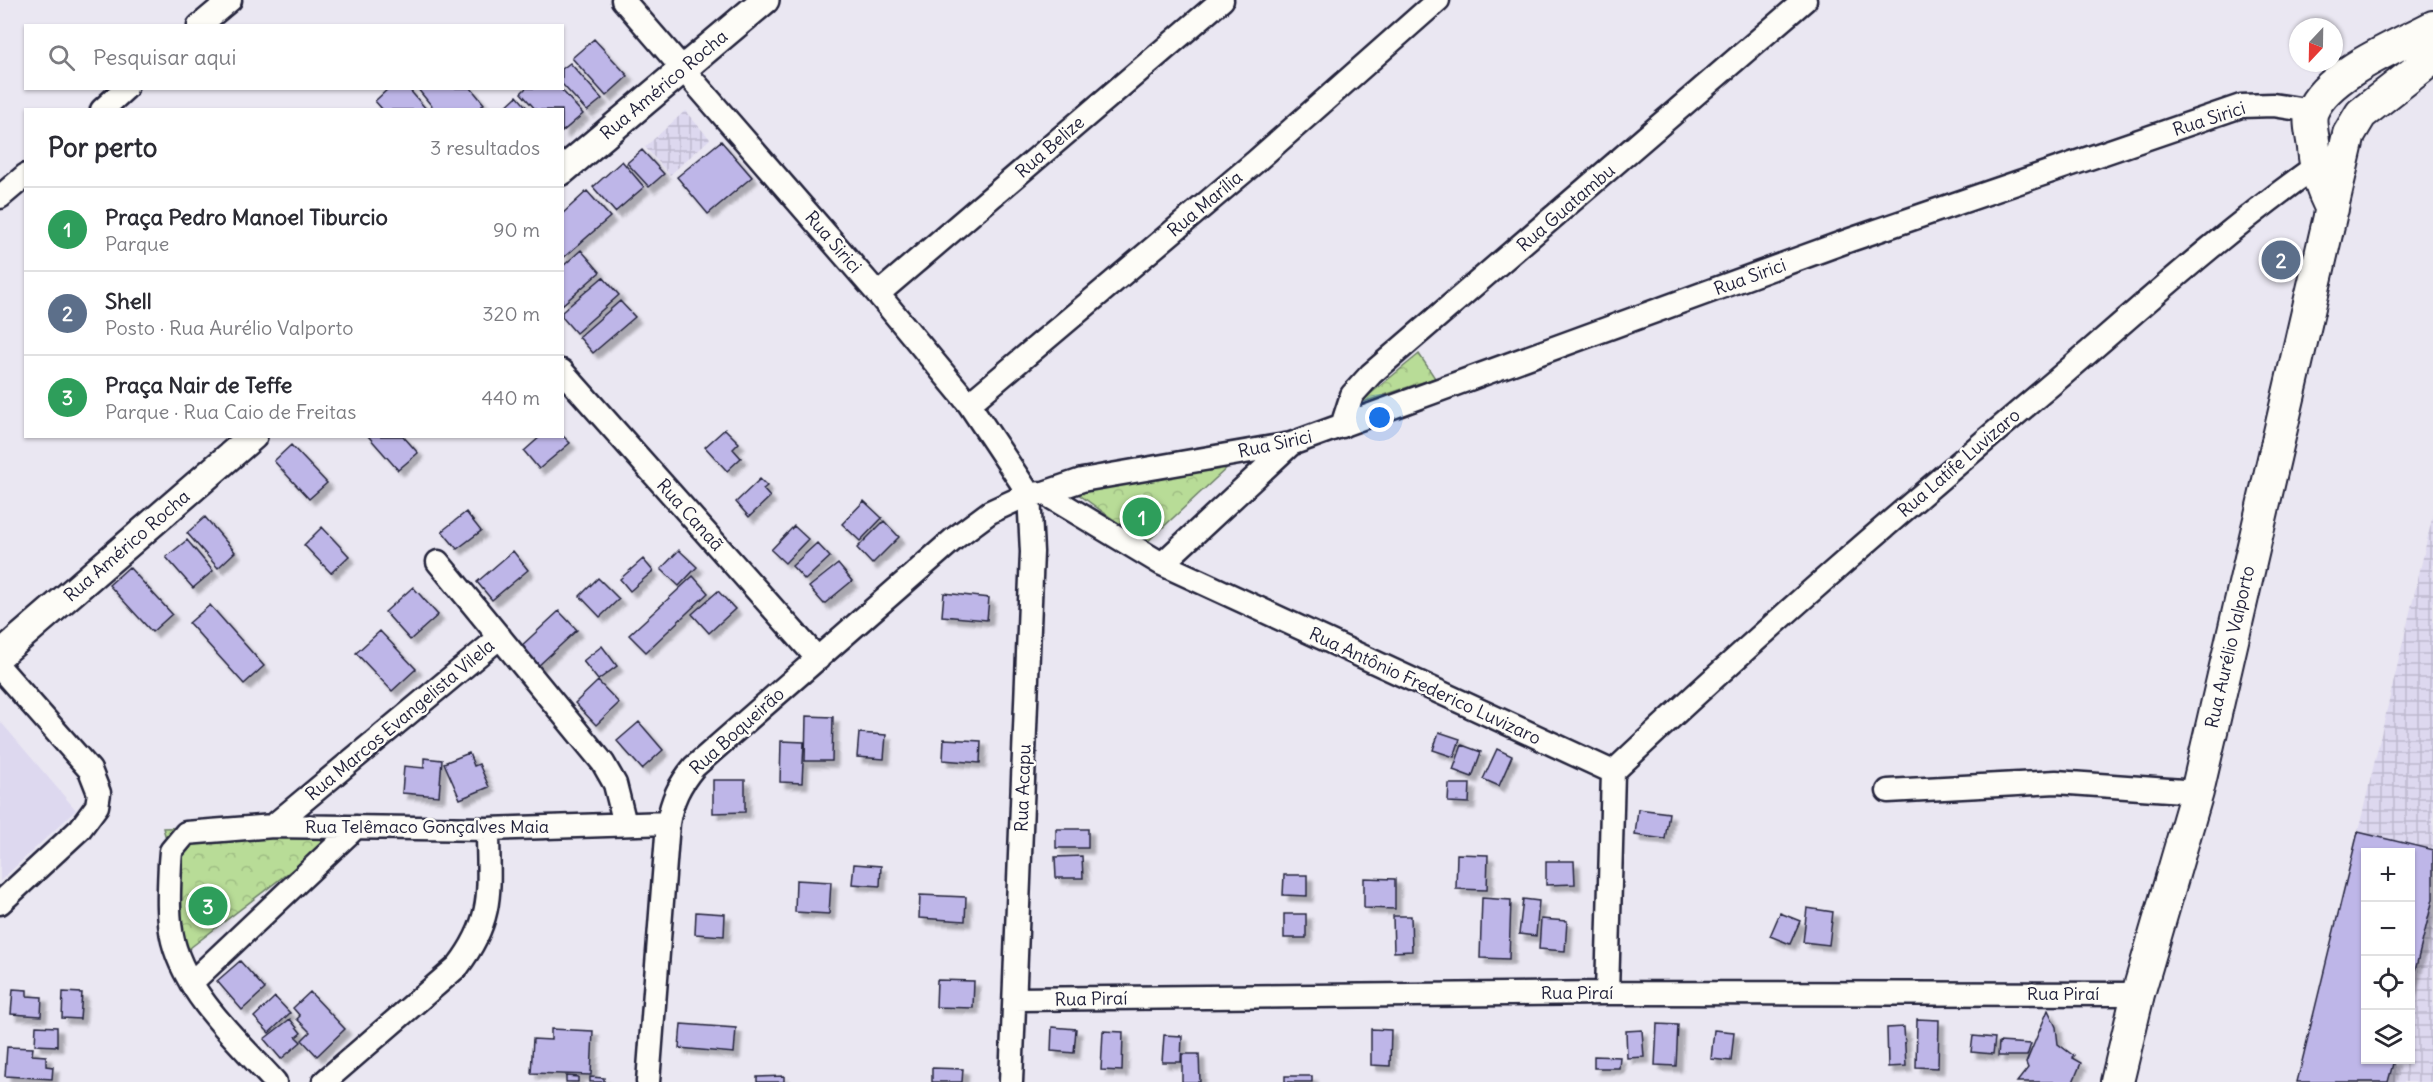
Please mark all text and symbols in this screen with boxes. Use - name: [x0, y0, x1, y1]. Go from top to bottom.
- north arrow: [2289, 18, 2343, 72]
- search box: [24, 24, 564, 90]
- street label: Rua Américo Rocha: [595, 25, 732, 145]
- icon: search: [45, 41, 78, 74]
- text: Pesquisar aqui: [93, 43, 236, 71]
- street label: Rua Sirici: [2170, 96, 2248, 141]
- street label: Rua Belize: [1010, 110, 1089, 183]
- text: Por perto: [48, 131, 157, 164]
- text: 3 resultados: [430, 135, 540, 160]
- street label: Rua Guatambu: [1512, 159, 1619, 257]
- street label: Rua Marília: [1163, 166, 1247, 242]
- text: Praça Pedro Manoel Tiburcio: [105, 203, 388, 231]
- street label: Rua Sirici: [800, 206, 867, 278]
- text: 1: [64, 217, 71, 242]
- text: 90 m: [493, 217, 540, 242]
- text: Parque: [105, 231, 169, 256]
- pin: 2: [2262, 238, 2300, 282]
- street label: Rua Sirici: [1711, 253, 1789, 300]
- text: Shell: [105, 287, 152, 315]
- text: 2: [62, 301, 73, 326]
- text: 320 m: [482, 301, 540, 326]
- text: Posto · Rua Aurélio Valporto: [105, 315, 353, 340]
- text: Praça Nair de Teffe: [105, 371, 292, 399]
- text: 3: [62, 385, 73, 410]
- text: 440 m: [481, 385, 540, 410]
- text: Parque · Rua Caio de Freitas: [105, 399, 356, 424]
- your location: [1365, 403, 1394, 432]
- street label: Rua Latife Luvizaro: [1893, 403, 2025, 522]
- street label: Rua Sirici: [1236, 424, 1314, 463]
- street label: Rua Canaã: [652, 474, 729, 556]
- street label: Rua Américo Rocha: [59, 485, 194, 607]
- pin: 1: [1122, 494, 1162, 540]
- street label: Rua Aurélio Valporto: [2200, 563, 2259, 730]
- street label: Rua Antônio Frederico Luvizaro: [1306, 622, 1545, 749]
- street label: Rua Marcos Evangelista Vilela: [301, 634, 499, 805]
- street label: Rua Boqueirão: [684, 682, 789, 779]
- street label: Rua Acapu: [1009, 744, 1036, 832]
- street label: Rua Telêmaco Gonçalves Maia: [305, 815, 549, 838]
- map controls: [2361, 848, 2415, 1064]
- button: +: [2361, 848, 2415, 902]
- pin: 3: [188, 884, 228, 928]
- button: −: [2361, 902, 2415, 956]
- button: locate: [2361, 956, 2415, 1010]
- street label: Rua Piraí: [1541, 981, 1613, 1004]
- street label: Rua Piraí: [2027, 982, 2099, 1005]
- street label: Rua Piraí: [1054, 986, 1128, 1011]
- button: layers: [2361, 1010, 2415, 1064]

